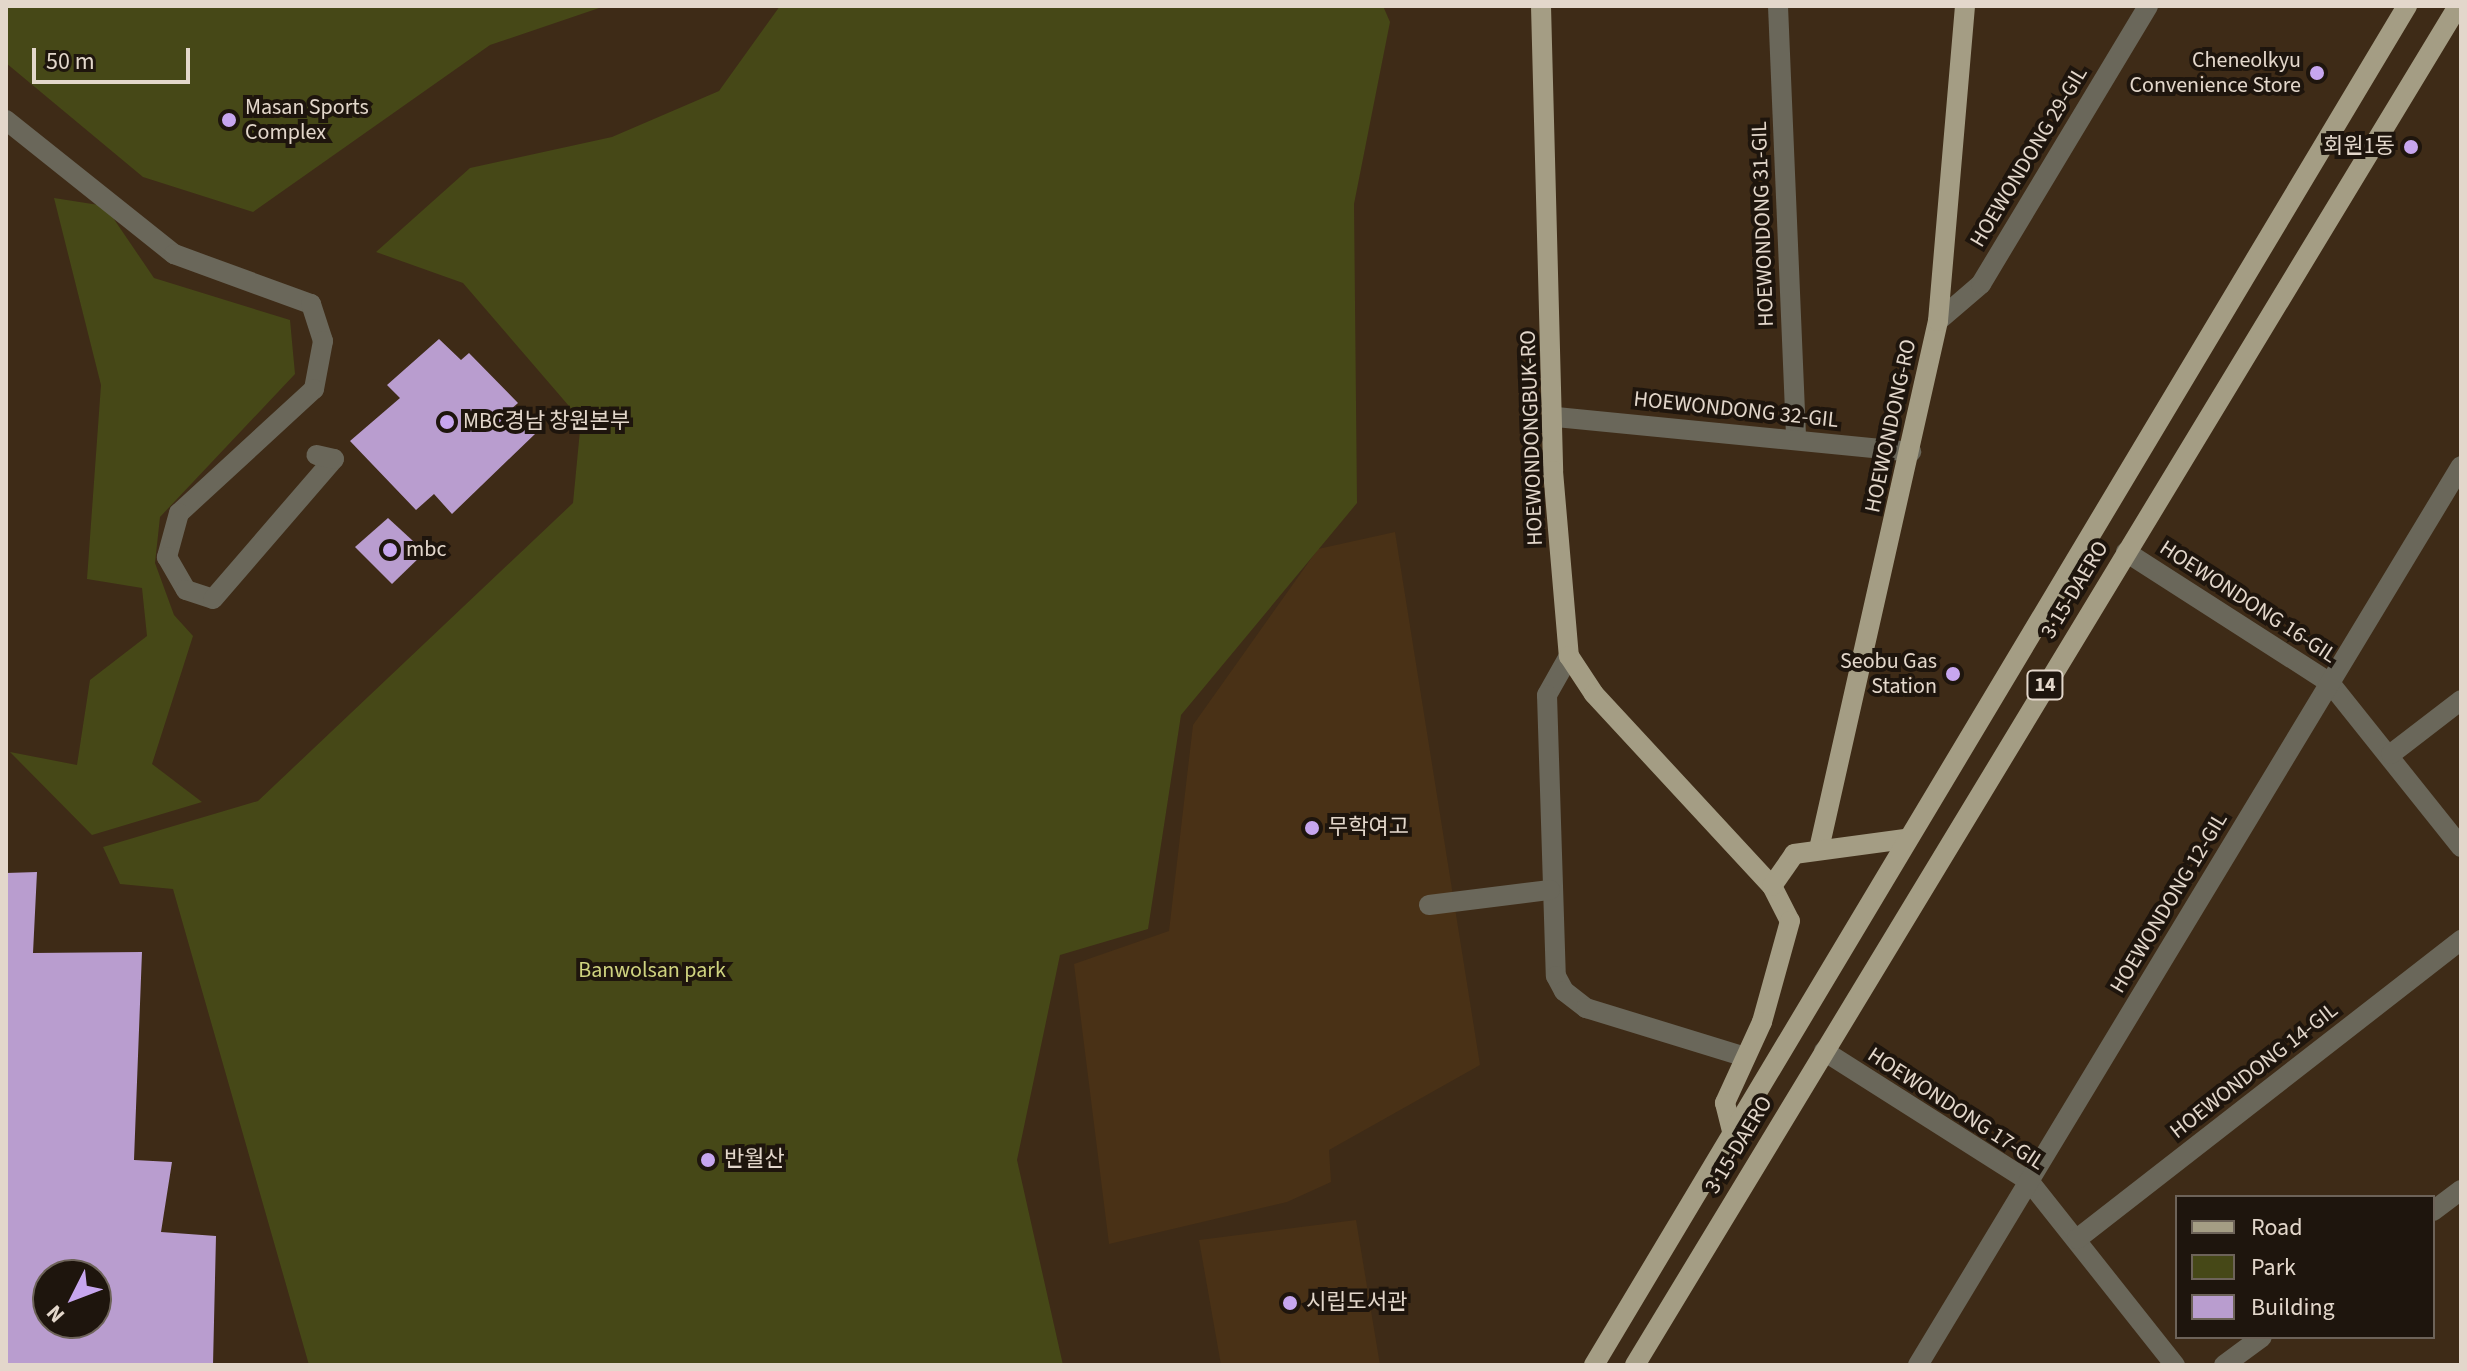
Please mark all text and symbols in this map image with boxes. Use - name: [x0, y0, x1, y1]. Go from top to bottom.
- scale bar: [36, 32, 194, 82]
- text: 50 m: [46, 44, 95, 79]
- place label: Cheneolkyu Convenience Store: [2129, 47, 2301, 98]
- street label: HOEWONDONG 29-GIL: [1965, 62, 2093, 252]
- marker: Cheneolkyu Convenience Store: [2308, 64, 2326, 82]
- place label: Masan Sports Complex: [245, 94, 369, 146]
- marker: Masan Sports Complex: [220, 111, 238, 129]
- street label: HOEWONDONG 31-GIL: [1746, 121, 1780, 327]
- place label: 회원1동: [2323, 134, 2395, 160]
- marker: 회원1동: [2402, 138, 2420, 156]
- street label: HOEWONDONGBUK-RO: [1515, 330, 1549, 546]
- street label: HOEWONDONG-RO: [1860, 337, 1922, 515]
- street label: HOEWONDONG 32-GIL: [1632, 386, 1840, 434]
- place label: MBC경남 창원본부: [463, 409, 630, 435]
- marker: MBC경남 창원본부: [438, 413, 456, 431]
- street label: HOEWONDONG 16-GIL: [2155, 535, 2341, 669]
- street label: 3·15-DAERO: [2036, 536, 2114, 644]
- place label: mbc: [406, 537, 446, 563]
- marker: mbc: [381, 541, 399, 559]
- place label: Seobu Gas Station: [1840, 648, 1937, 700]
- marker: Seobu Gas Station: [1944, 665, 1962, 683]
- road number: 14: [2025, 669, 2065, 701]
- street label: HOEWONDONG 12-GIL: [2105, 808, 2233, 998]
- place label: 무학여고: [1328, 815, 1409, 841]
- marker: 무학여고: [1303, 819, 1321, 837]
- park label: Banwolsan park: [578, 958, 726, 984]
- street label: HOEWONDONG 14-GIL: [2165, 997, 2343, 1145]
- street label: HOEWONDONG 17-GIL: [1863, 1042, 2049, 1176]
- street label: 3·15-DAERO: [1700, 1091, 1778, 1199]
- place label: 반월산: [724, 1147, 785, 1173]
- marker: 반월산: [699, 1151, 717, 1169]
- legend: [2175, 1195, 2435, 1339]
- text: Road: [2251, 1210, 2303, 1245]
- text: Park: [2251, 1250, 2296, 1285]
- north arrow: [32, 1259, 112, 1339]
- place label: 시립도서관: [1306, 1290, 1407, 1316]
- text: Building: [2251, 1290, 2335, 1325]
- marker: 시립도서관: [1281, 1294, 1299, 1312]
- text: N: [39, 1298, 72, 1330]

